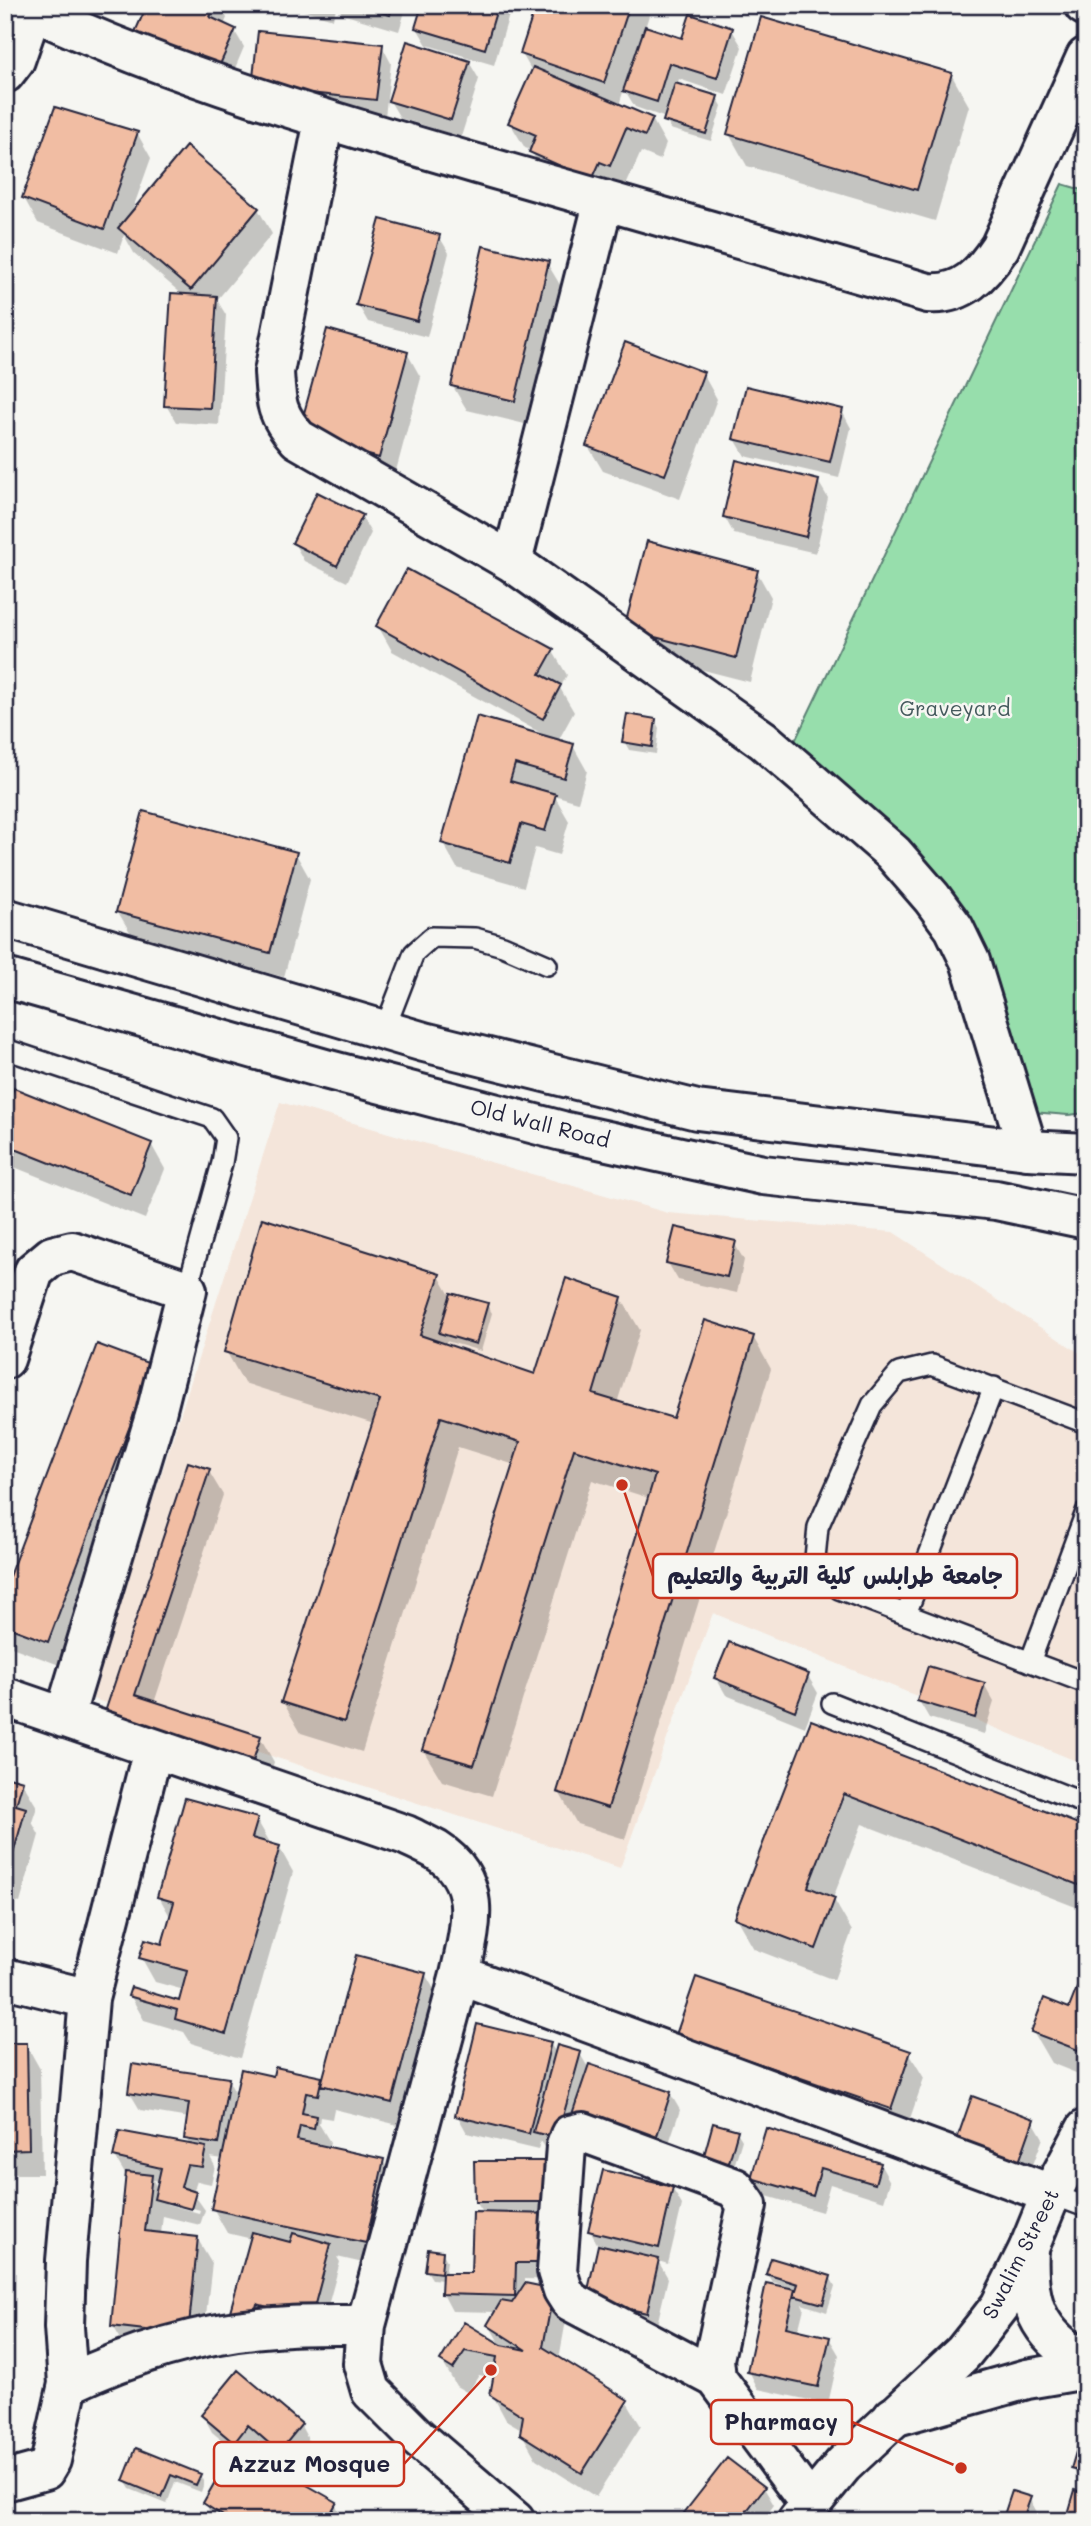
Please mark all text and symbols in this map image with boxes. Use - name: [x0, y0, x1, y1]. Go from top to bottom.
- park label: Graveyard: [899, 694, 1011, 721]
- street label: Old Wall Road: [468, 1092, 613, 1153]
- callout: جامعة طرابلس كلية التربية والتعليم: [653, 1554, 1017, 1598]
- text: جامعة طرابلس كلية التربية والتعليم: [667, 1560, 1003, 1594]
- street label: Swalim Street: [975, 2183, 1064, 2323]
- callout: Pharmacy: [711, 2400, 852, 2444]
- text: Pharmacy: [724, 2406, 838, 2436]
- callout: Azzuz Mosque: [214, 2442, 404, 2486]
- text: Azzuz Mosque: [228, 2448, 390, 2478]

